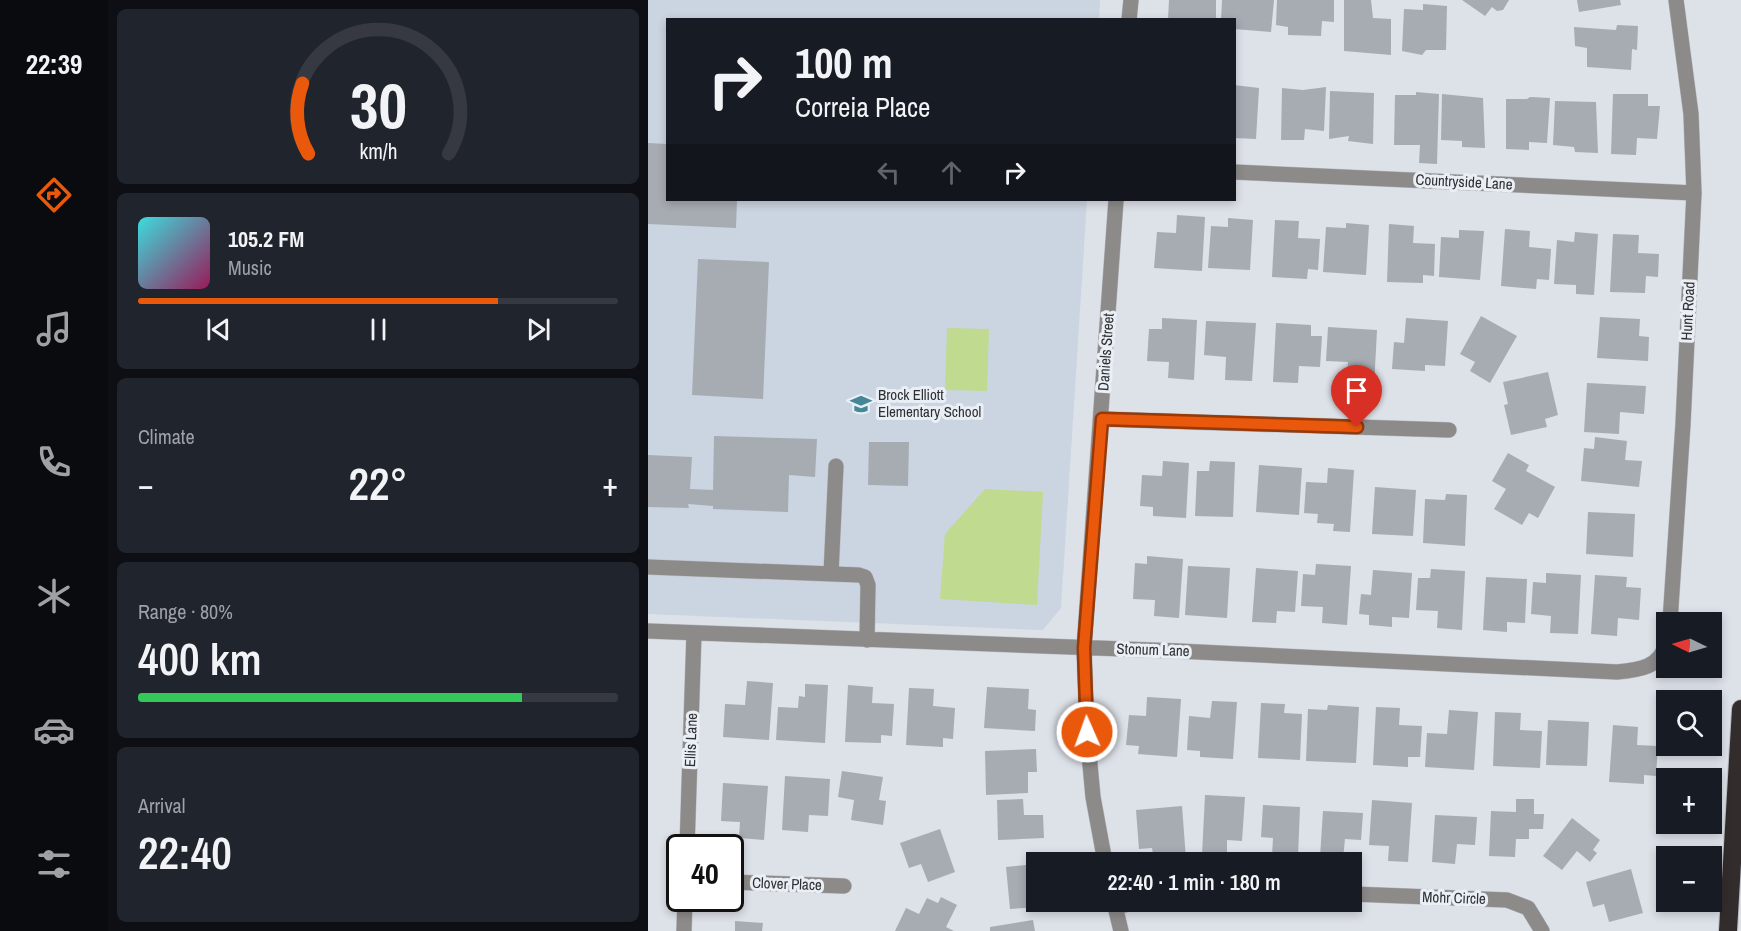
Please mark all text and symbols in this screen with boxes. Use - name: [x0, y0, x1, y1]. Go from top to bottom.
- text: 100 m: [795, 35, 893, 91]
- icon: right: [696, 42, 774, 120]
- text: 22:39: [26, 46, 82, 82]
- text: 30: [350, 63, 406, 147]
- text: Correia Place: [795, 89, 930, 125]
- text: km/h: [359, 137, 397, 166]
- icon: left: [872, 156, 905, 189]
- icon: ahead: [935, 156, 968, 189]
- icon: right: [998, 156, 1031, 189]
- street label: Countryside Lane: [1415, 168, 1513, 195]
- icon: directions: [33, 174, 75, 216]
- text: 105.2 FM: [228, 224, 304, 254]
- text: Music: [228, 254, 272, 281]
- street label: Hunt Road: [1675, 281, 1700, 341]
- icon: music: [33, 308, 75, 350]
- street label: Daniels Street: [1092, 312, 1119, 392]
- icon: previous: [202, 313, 235, 346]
- icon: pause: [362, 313, 395, 346]
- icon: next: [522, 313, 555, 346]
- pin: [1331, 365, 1382, 427]
- icon: arrive: [1340, 374, 1373, 407]
- place label: Brock Elliott Elementary School: [878, 384, 981, 422]
- school or university icon: Brock Elliott Elementary School: [849, 392, 873, 416]
- text: Climate: [138, 423, 195, 450]
- icon: phone: [33, 441, 75, 483]
- text: 22°: [348, 453, 408, 514]
- text: −: [138, 462, 154, 506]
- text: +: [602, 462, 618, 506]
- icon: climate: [33, 575, 75, 617]
- text: Range · 80%: [138, 598, 233, 625]
- north arrow: [1656, 612, 1722, 678]
- map controls: [1656, 612, 1722, 912]
- text: 400 km: [138, 628, 262, 689]
- street label: Stonum Lane: [1116, 638, 1190, 661]
- button: search: [1656, 690, 1722, 756]
- position arrow: [1055, 700, 1119, 764]
- icon: car: [33, 709, 75, 751]
- street label: Ellis Lane: [679, 712, 702, 767]
- button: +: [1656, 768, 1722, 834]
- text: Arrival: [138, 792, 185, 819]
- text: 22:40: [138, 822, 232, 883]
- speed limit sign: 40: [666, 834, 744, 912]
- icon: filters: [33, 843, 75, 885]
- button: −: [1656, 846, 1722, 912]
- text: 22:40 · 1 min · 180 m: [1107, 867, 1281, 897]
- street label: Clover Place: [752, 872, 822, 895]
- street label: Mohr Circle: [1422, 886, 1486, 909]

